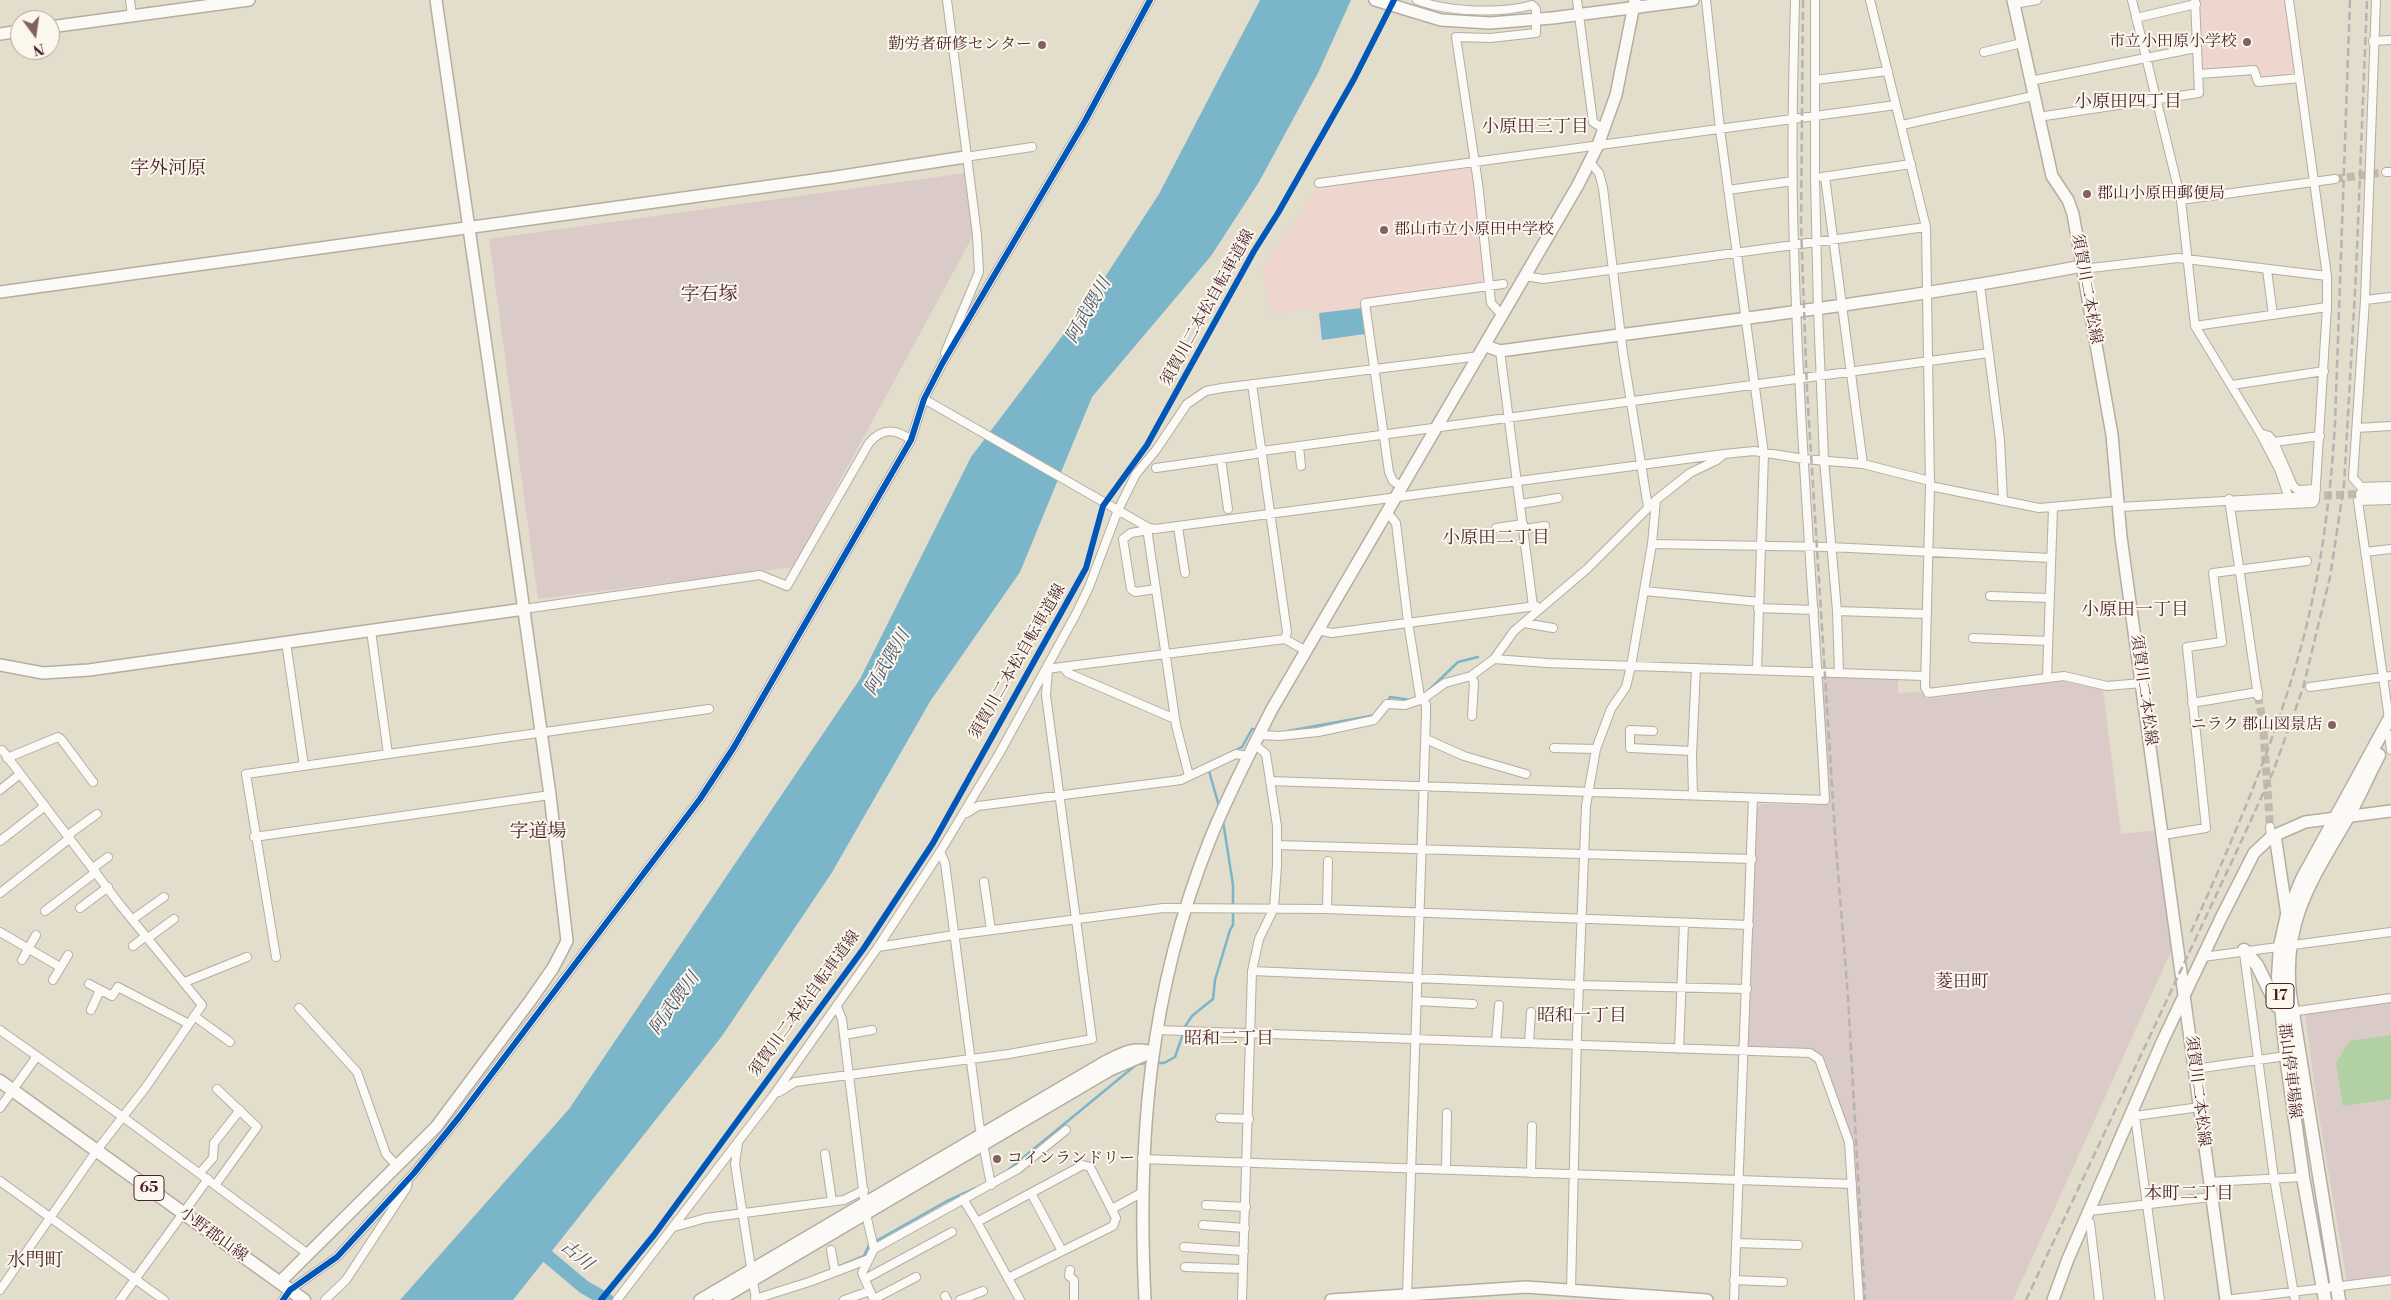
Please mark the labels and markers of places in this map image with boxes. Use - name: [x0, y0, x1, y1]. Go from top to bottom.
- place label: 市立小田原小学校: [2109, 32, 2237, 52]
- place label: 勤労者研修センター: [888, 35, 1032, 55]
- marker: 市立小田原小学校: [2241, 36, 2253, 48]
- marker: 勤労者研修センター: [1036, 39, 1048, 51]
- place label: 郡山小原田郵便局: [2097, 184, 2225, 204]
- marker: 郡山小原田郵便局: [2081, 188, 2093, 200]
- place label: 郡山市立小原田中学校: [1394, 220, 1554, 240]
- marker: 郡山市立小原田中学校: [1378, 224, 1390, 236]
- place label: ニラク 郡山図景店: [2191, 715, 2322, 735]
- marker: ニラク 郡山図景店: [2326, 719, 2338, 731]
- place label: コインランドリー: [1007, 1149, 1135, 1169]
- marker: コインランドリー: [991, 1153, 1003, 1165]

